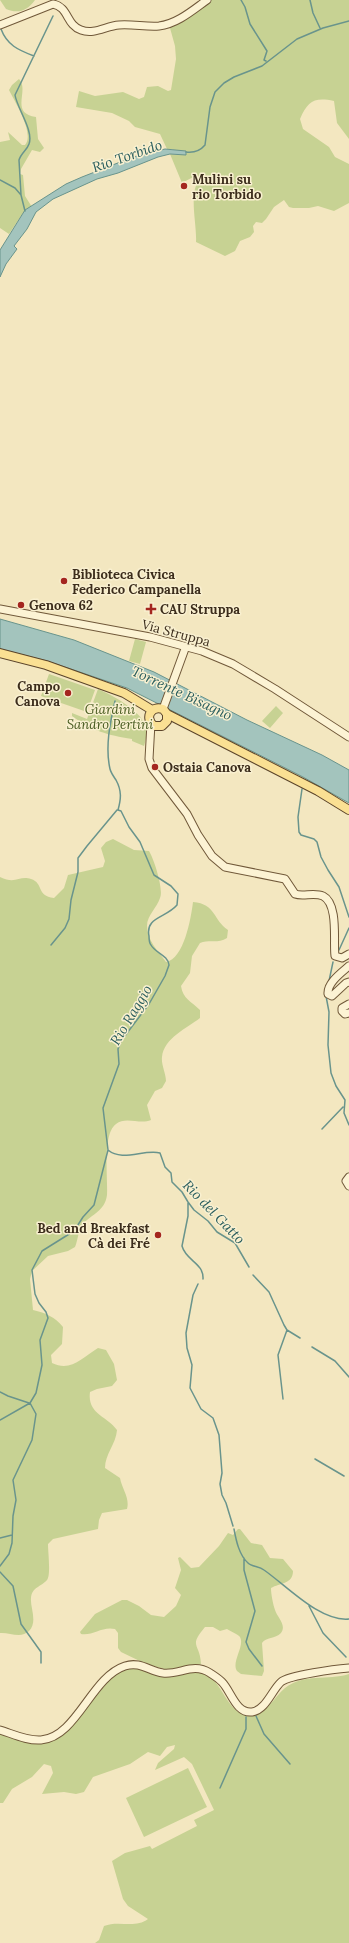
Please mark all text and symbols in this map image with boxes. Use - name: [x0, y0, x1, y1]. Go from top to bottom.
- water label: Rio Torbido: [90, 136, 164, 176]
- place label: Mulini su rio Torbido: [192, 171, 261, 203]
- marker: Mulini su rio Torbido: [179, 181, 189, 191]
- place label: Biblioteca Civica Federico Campanella: [72, 566, 201, 598]
- marker: Biblioteca Civica Federico Campanella: [59, 576, 69, 586]
- place label: Genova 62: [29, 597, 93, 614]
- marker: Genova 62: [16, 600, 26, 610]
- place label: CAU Struppa: [160, 601, 240, 618]
- marker: CAU Struppa: [145, 603, 157, 615]
- street label: Via Struppa: [139, 615, 212, 650]
- water label: Torrente Bisagno: [129, 662, 235, 724]
- place label: Campo Canova: [15, 678, 60, 710]
- marker: Campo Canova: [63, 688, 73, 698]
- park label: Giardini Sandro Pertini: [67, 701, 154, 733]
- place label: Ostaia Canova: [163, 759, 251, 776]
- marker: Ostaia Canova: [150, 762, 160, 772]
- water label: Rio Raggio: [106, 982, 156, 1048]
- water label: Rio del Gatto: [179, 1176, 249, 1248]
- place label: Bed and Breakfast Cà dei Fré: [37, 1220, 151, 1252]
- marker: Bed and Breakfast Cà dei Fré: [153, 1230, 163, 1240]

